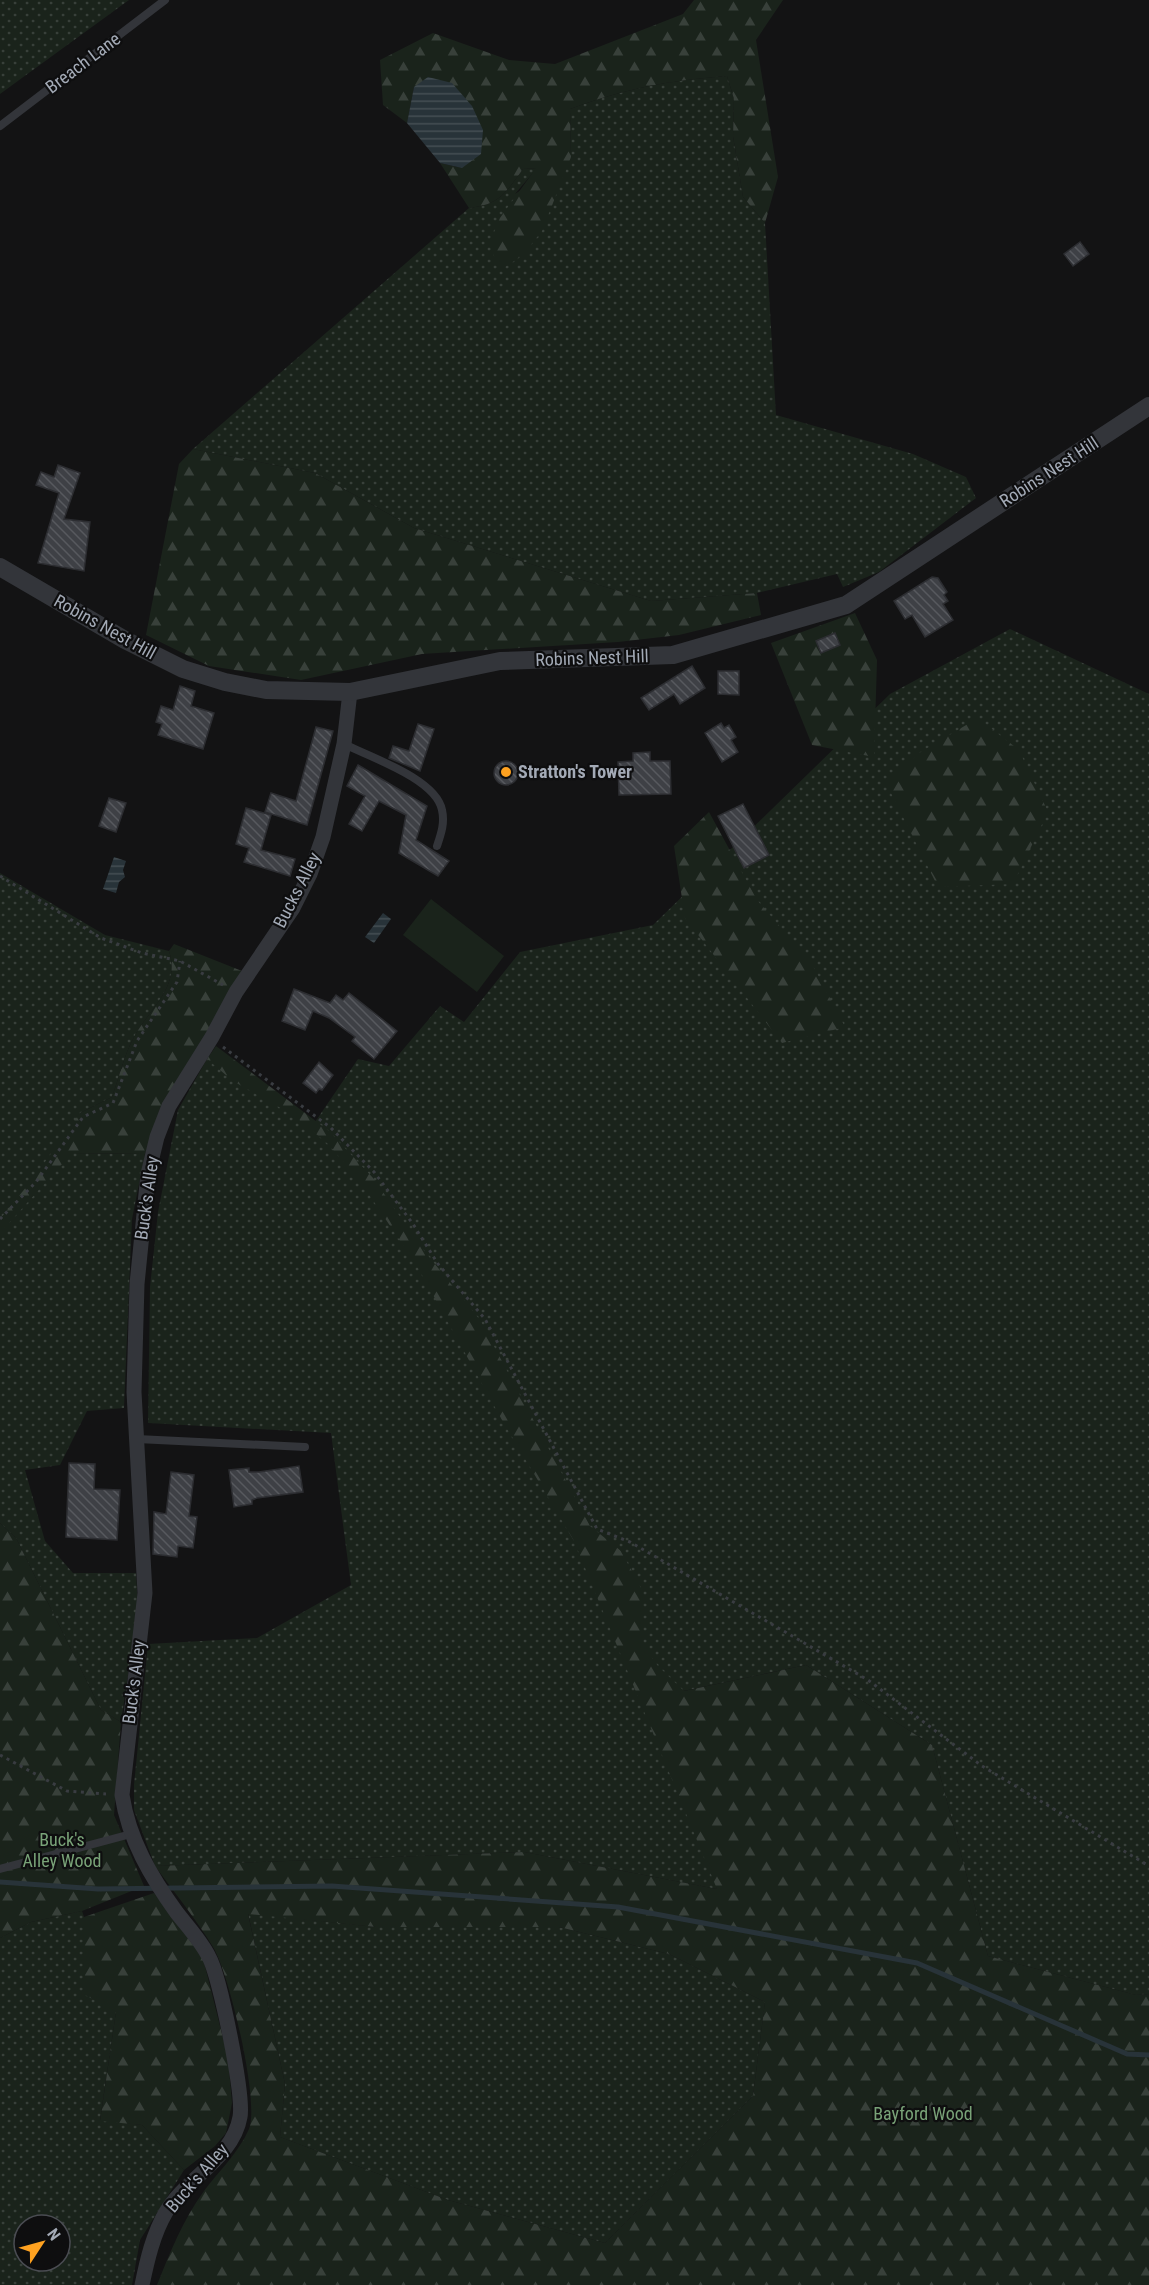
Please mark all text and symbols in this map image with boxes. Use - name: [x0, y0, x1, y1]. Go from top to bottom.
- street label: Breach Lane: [41, 28, 124, 97]
- street label: Robins Nest Hill: [995, 432, 1102, 511]
- street label: Robins Nest Hill: [51, 590, 160, 663]
- street label: Robins Nest Hill: [535, 645, 649, 670]
- place label: Stratton's Tower: [518, 761, 632, 782]
- marker: Stratton's Tower: [499, 765, 513, 779]
- street label: Bucks Alley: [269, 848, 325, 931]
- street label: Buck's Alley: [130, 1154, 163, 1241]
- street label: Buck's Alley: [118, 1638, 149, 1725]
- park label: Buck's Alley Wood: [22, 1829, 102, 1871]
- park label: Bayford Wood: [873, 2103, 973, 2124]
- street label: Buck's Alley: [161, 2139, 232, 2216]
- north arrow: [12, 2213, 72, 2273]
- text: N: [43, 2225, 64, 2244]

